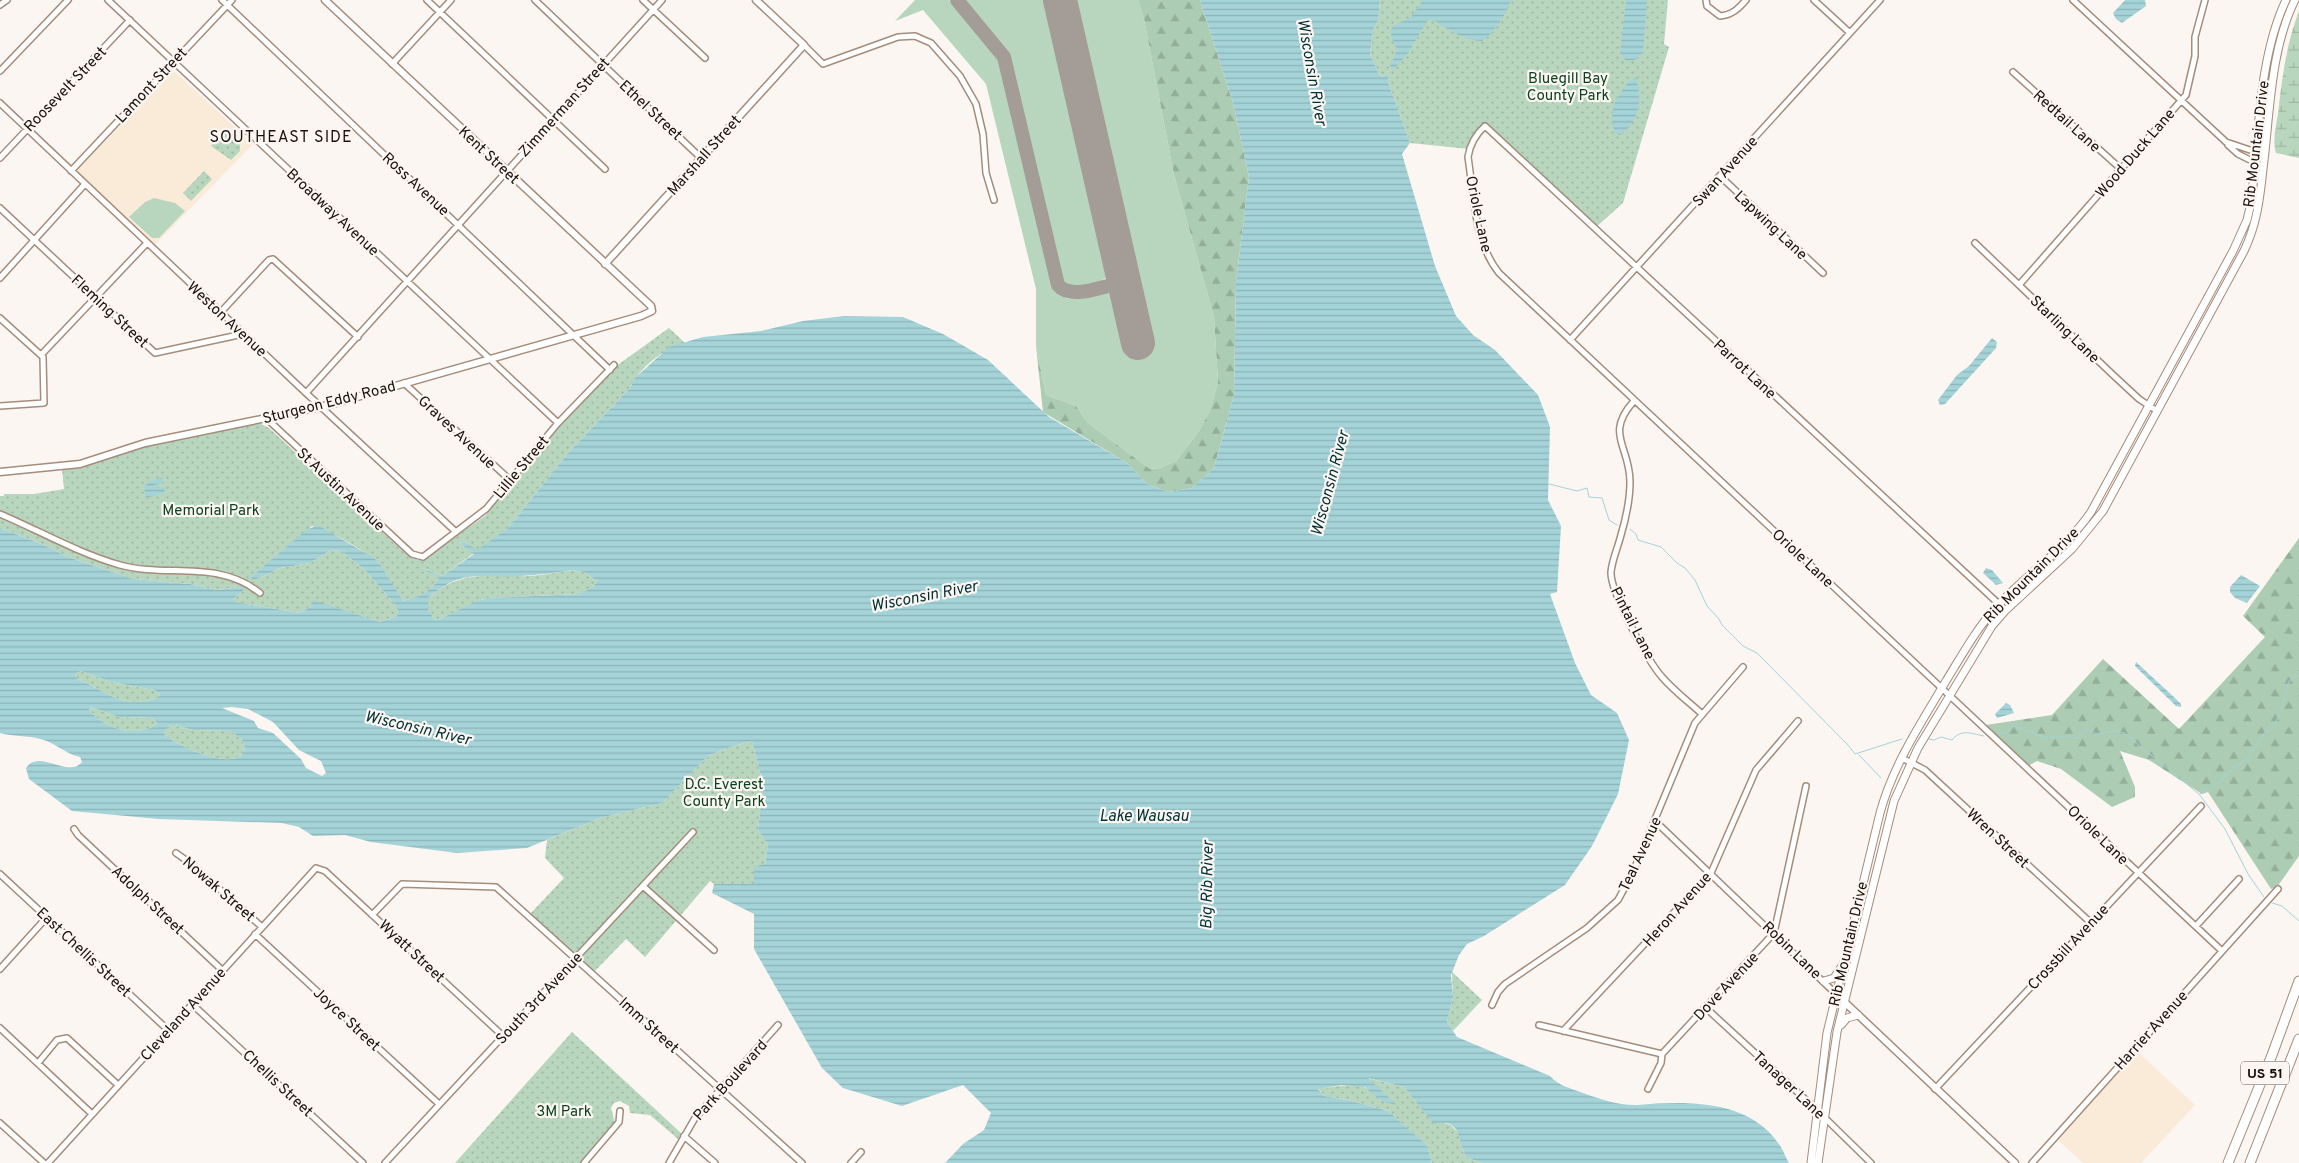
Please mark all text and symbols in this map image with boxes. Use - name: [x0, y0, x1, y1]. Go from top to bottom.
- water label: Wisconsin River: [1292, 17, 1331, 129]
- street label: Roosevelt Street: [21, 43, 112, 137]
- street label: Lamont Street: [112, 44, 192, 128]
- street label: Zimmerman Street: [515, 54, 615, 162]
- park label: Bluegill Bay County Park: [1527, 70, 1609, 106]
- street label: Ethel Street: [614, 77, 686, 145]
- street label: Rib Mountain Drive: [2240, 80, 2275, 209]
- street label: Redtail Lane: [2028, 87, 2104, 157]
- street label: Wood Duck Lane: [2092, 105, 2180, 203]
- street label: Marshall Street: [664, 112, 746, 200]
- street label: Kent Street: [454, 123, 522, 189]
- district label: SOUTHEAST SIDE: [209, 128, 353, 148]
- street label: Swan Avenue: [1689, 133, 1763, 211]
- street label: Ross Avenue: [377, 149, 453, 221]
- street label: Broadway Avenue: [282, 165, 382, 261]
- street label: Oriole Lane: [1460, 174, 1495, 254]
- street label: Lapwing Lane: [1729, 187, 1811, 265]
- street label: Fleming Street: [66, 271, 152, 353]
- street label: Weston Avenue: [182, 278, 270, 362]
- street label: Starling Lane: [2025, 292, 2103, 368]
- street label: Parrot Lane: [1709, 336, 1779, 404]
- street label: Sturgeon Eddy Road: [261, 378, 398, 429]
- street label: Graves Avenue: [413, 392, 499, 474]
- water label: Wisconsin River: [1307, 427, 1355, 538]
- street label: Lillie Street: [490, 432, 554, 503]
- street label: St Austin Avenue: [292, 444, 388, 536]
- park label: Memorial Park: [162, 502, 260, 521]
- street label: Rib Mountain Drive: [1980, 524, 2084, 628]
- street label: Oriole Lane: [1767, 526, 1837, 593]
- water label: Wisconsin River: [869, 576, 981, 617]
- street label: Pintail Lane: [1605, 584, 1658, 663]
- water label: Wisconsin River: [363, 707, 474, 751]
- park label: D.C. Everest County Park: [683, 776, 765, 812]
- street label: Oriole Lane: [2062, 802, 2131, 870]
- street label: Wren Street: [1962, 805, 2032, 873]
- water label: Lake Wausau: [1099, 807, 1189, 827]
- street label: Teal Avenue: [1616, 814, 1667, 895]
- water label: Big Rib River: [1197, 838, 1219, 930]
- street label: Nowak Street: [178, 853, 258, 927]
- street label: Adolph Street: [107, 863, 187, 940]
- street label: Heron Avenue: [1640, 869, 1717, 951]
- street label: Rib Mountain Drive: [1826, 880, 1873, 1009]
- street label: Crossbill Avenue: [2024, 901, 2114, 995]
- street label: East Chellis Street: [32, 904, 134, 1002]
- street label: Wyatt Street: [374, 917, 448, 988]
- street label: Robin Lane: [1757, 918, 1825, 984]
- street label: South 3rd Avenue: [493, 949, 588, 1049]
- street label: Dove Avenue: [1690, 949, 1764, 1025]
- street label: Cleveland Avenue: [137, 964, 231, 1066]
- street label: Joyce Street: [308, 984, 383, 1056]
- street label: Harrier Avenue: [2111, 987, 2193, 1075]
- street label: Imm Street: [614, 994, 682, 1058]
- street label: Park Boulevard: [690, 1037, 772, 1125]
- street label: Chellis Street: [238, 1046, 316, 1122]
- street label: Tanager Lane: [1748, 1048, 1828, 1124]
- road number: US 51: [2241, 1062, 2289, 1084]
- park label: 3M Park: [536, 1103, 592, 1122]

